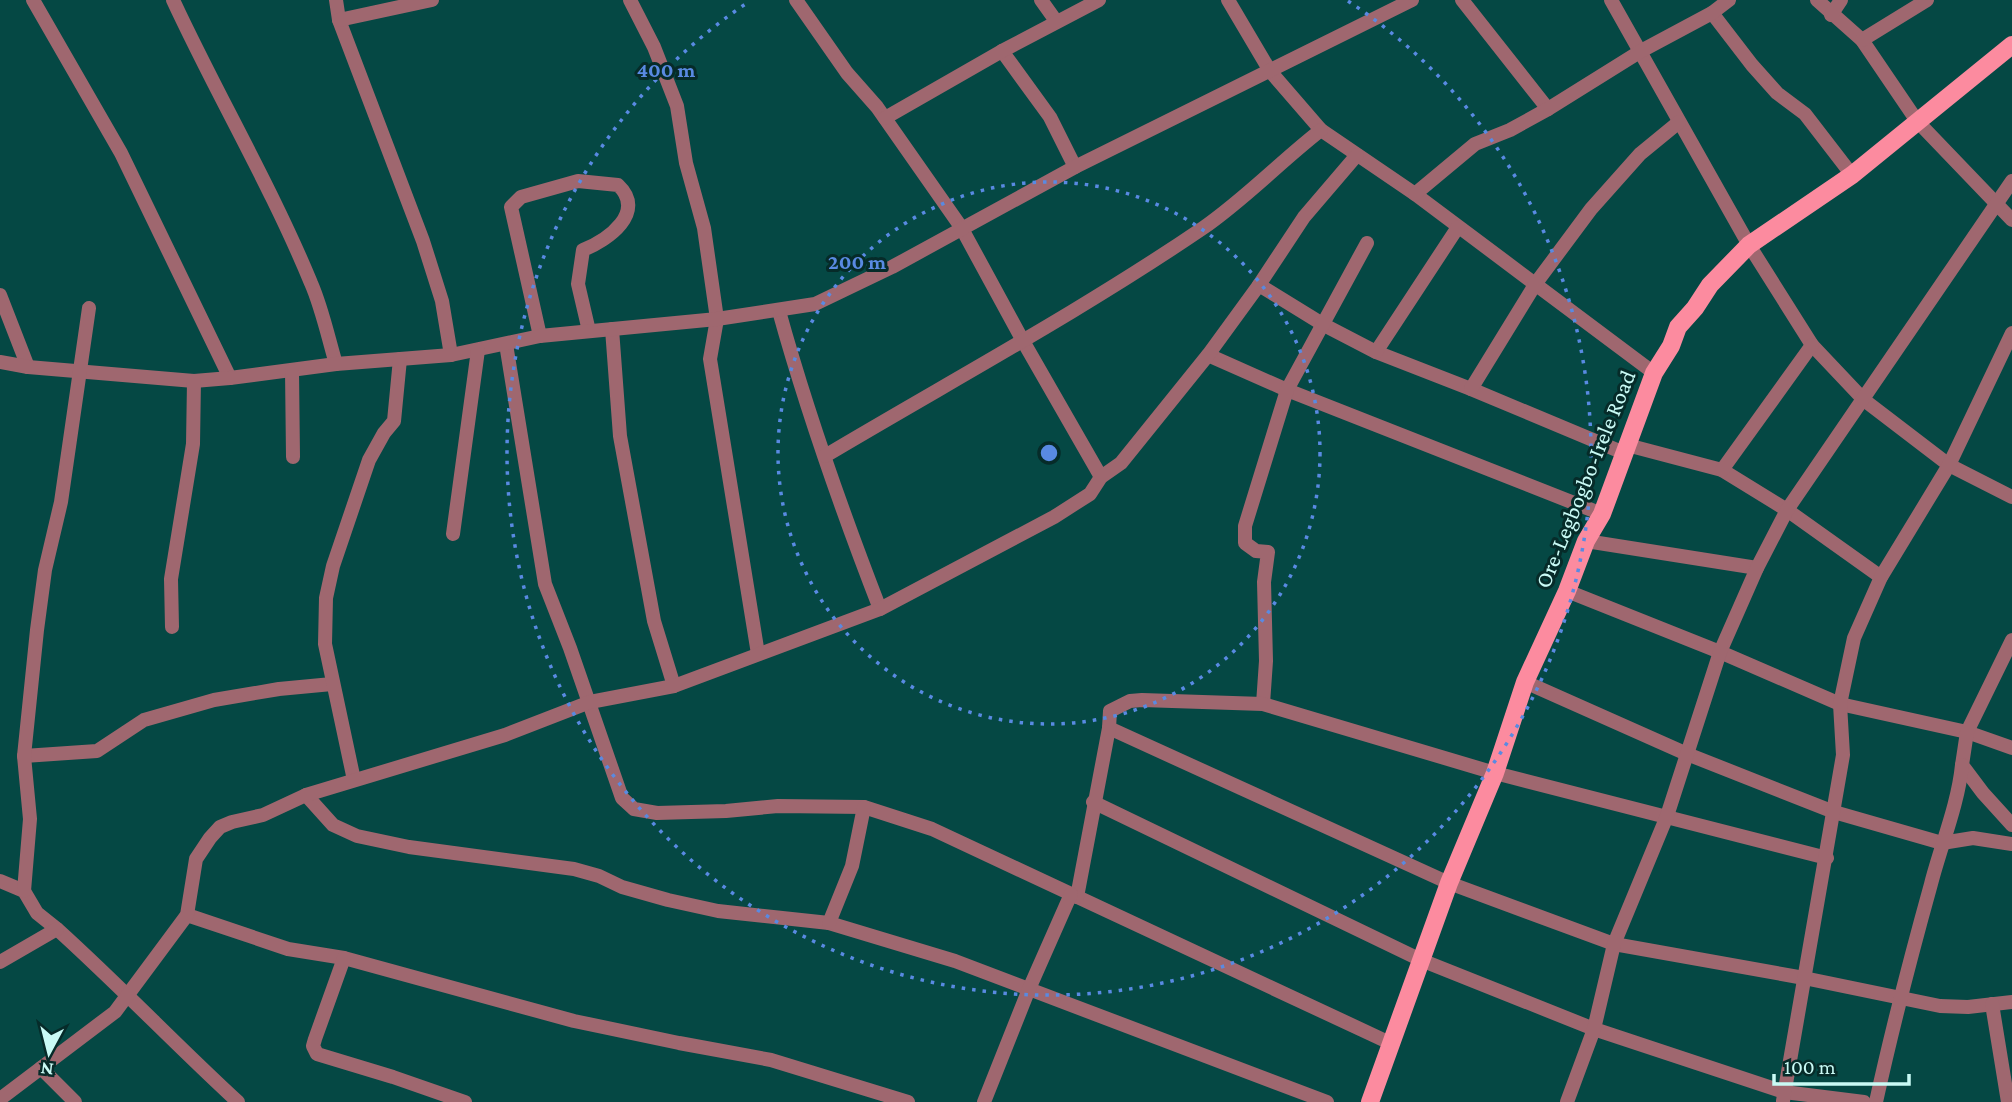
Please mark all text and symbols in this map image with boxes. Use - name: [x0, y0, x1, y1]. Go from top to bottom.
- text: 400 m: [637, 58, 696, 82]
- text: 200 m: [828, 250, 886, 274]
- street label: Ore-Legbogbo-Irele Road: [1529, 366, 1641, 592]
- centre of rings: [1037, 441, 1061, 465]
- north arrow: [14, 1018, 84, 1088]
- scale bar: [1774, 1042, 1909, 1086]
- text: 100 m: [1784, 1055, 1836, 1079]
- text: N: [39, 1058, 55, 1081]

